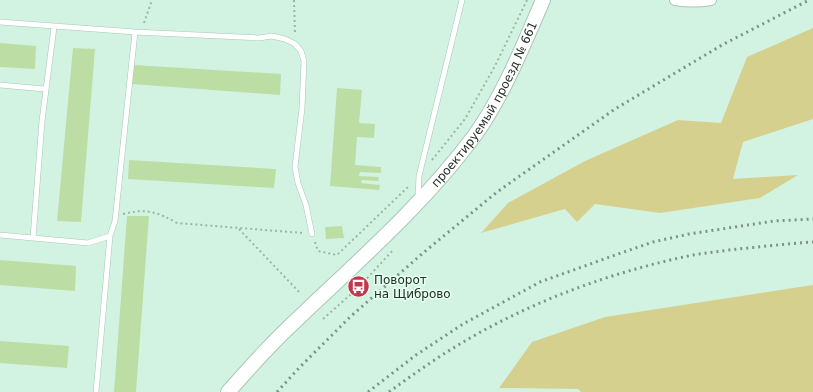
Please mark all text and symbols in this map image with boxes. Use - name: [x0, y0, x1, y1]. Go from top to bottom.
- street label: проектируемый проезд № 661: [428, 19, 540, 190]
- place label: Поворот на Щиброво: [374, 273, 451, 301]
- bus stop icon: Поворот на Щиброво: [346, 274, 372, 300]

